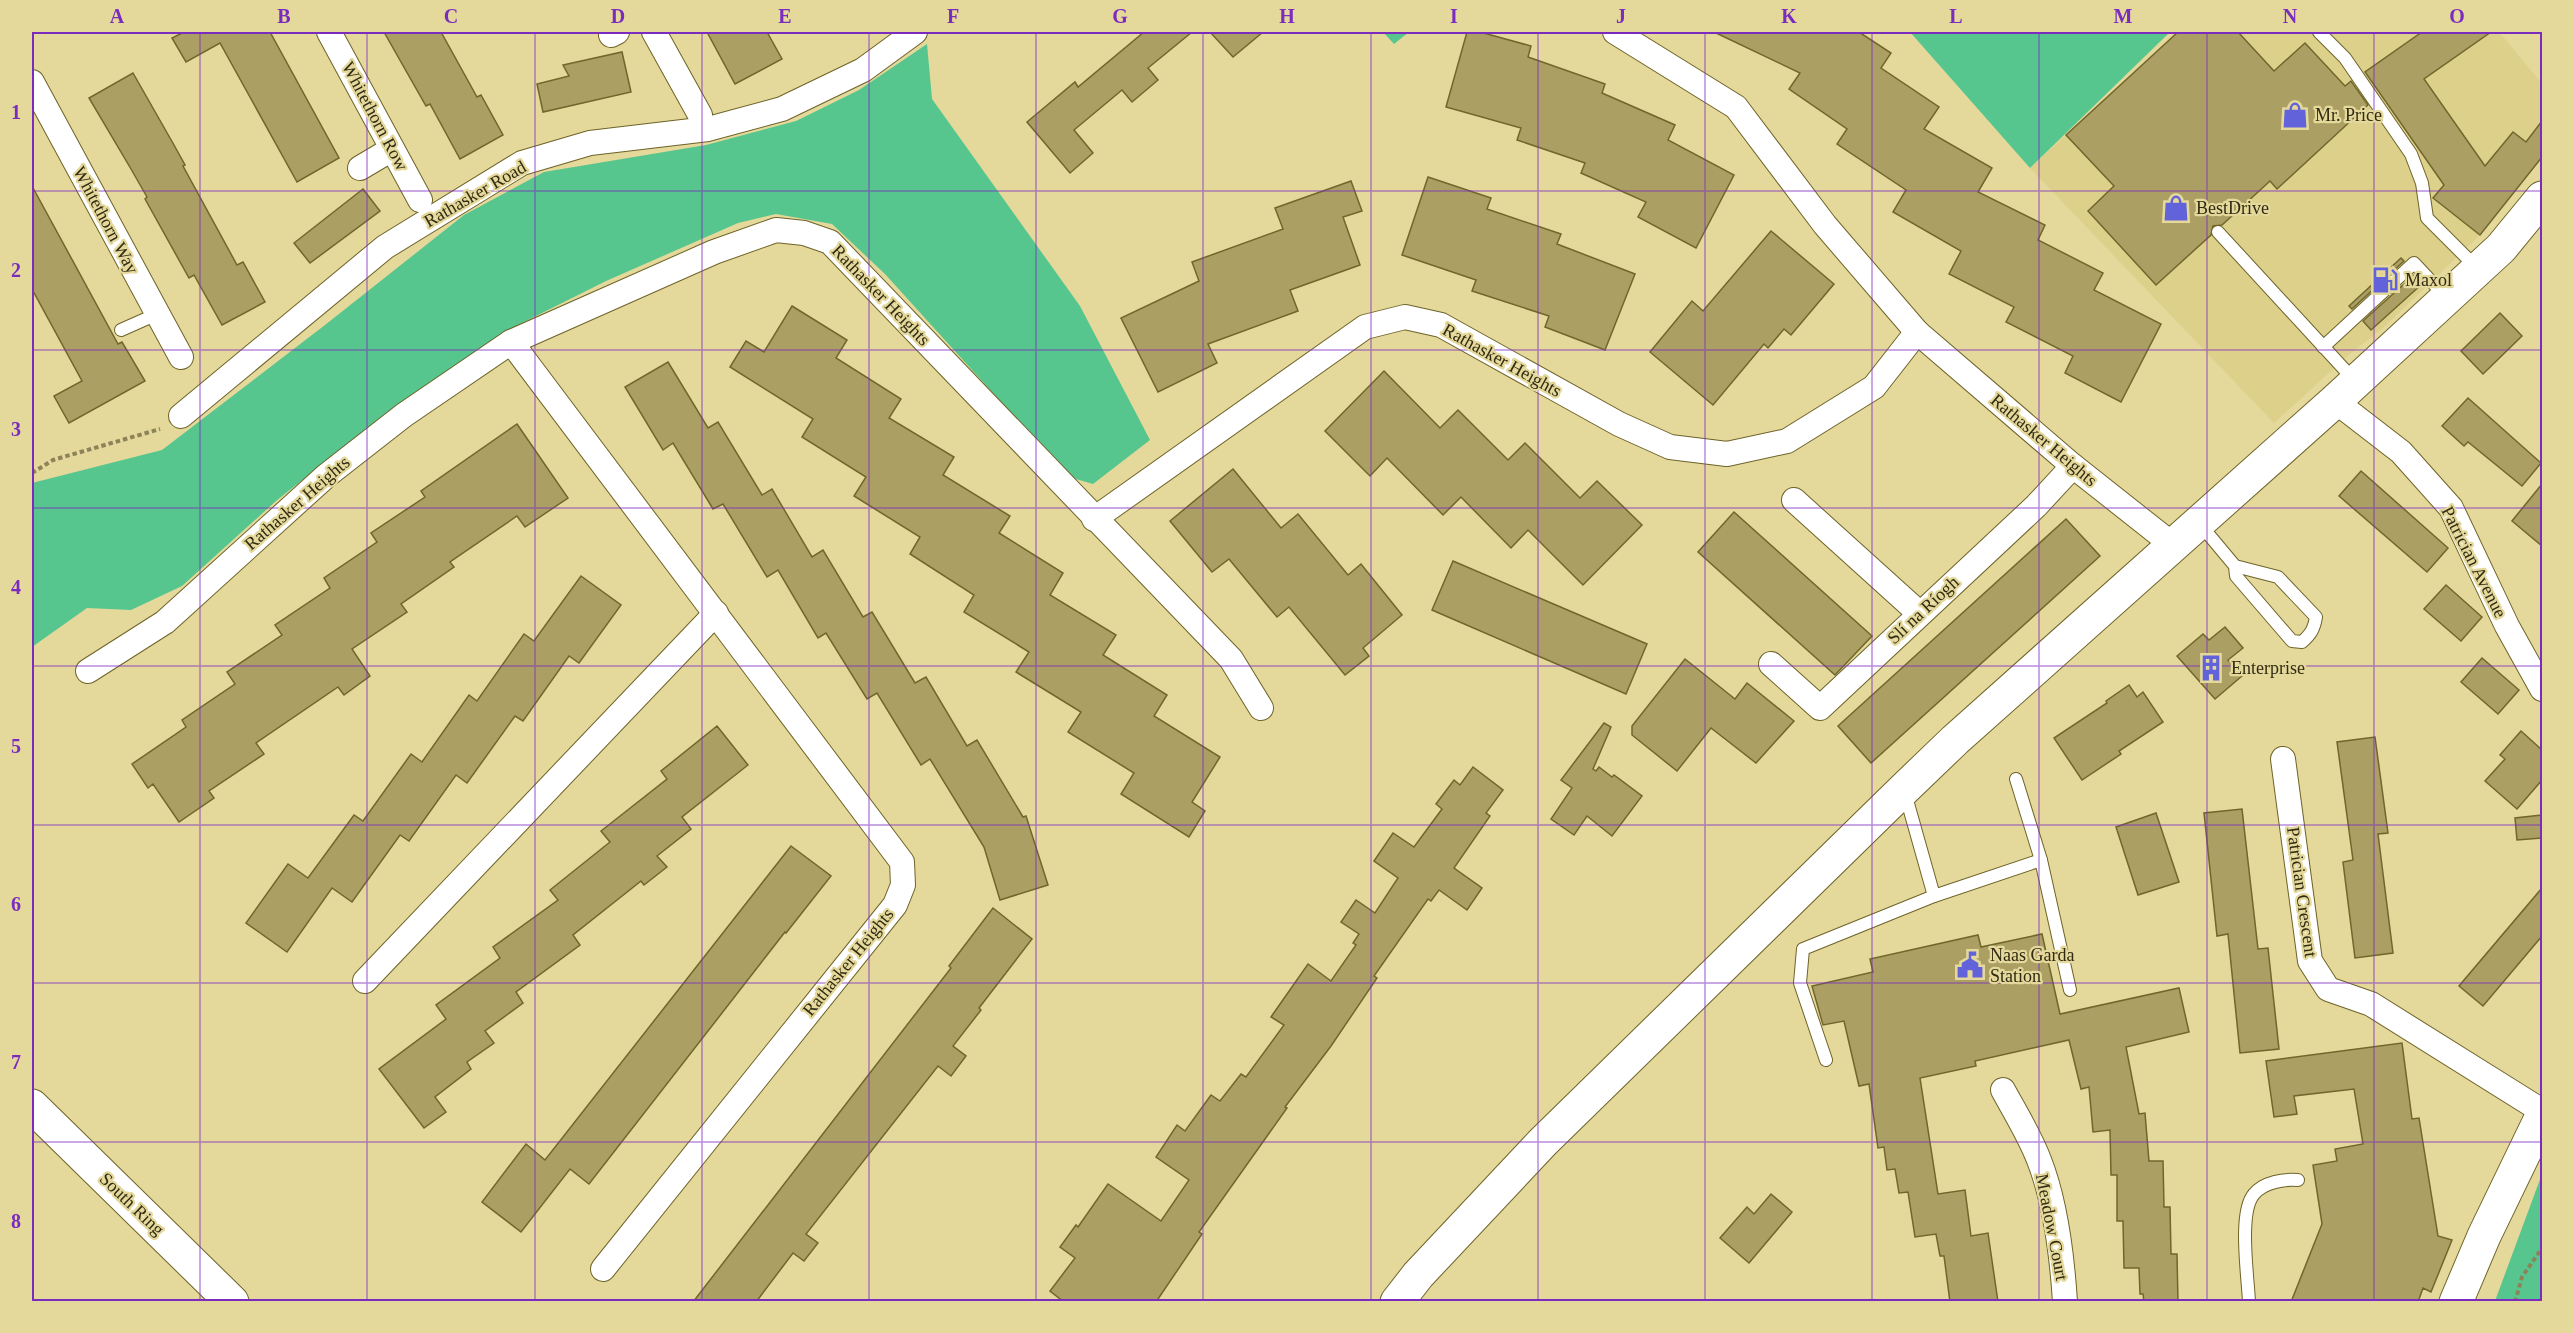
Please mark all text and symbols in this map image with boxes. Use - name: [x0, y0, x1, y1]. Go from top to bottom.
- text: A: [110, 5, 125, 27]
- text: B: [277, 5, 291, 27]
- text: C: [444, 5, 458, 27]
- text: D: [611, 5, 625, 27]
- text: E: [778, 5, 792, 27]
- text: F: [947, 5, 959, 27]
- text: G: [1112, 5, 1128, 27]
- text: H: [1279, 5, 1295, 27]
- text: I: [1450, 5, 1458, 27]
- text: J: [1616, 5, 1626, 27]
- text: K: [1781, 5, 1797, 27]
- text: L: [1949, 5, 1963, 27]
- text: M: [2114, 5, 2133, 27]
- text: N: [2283, 5, 2298, 27]
- text: O: [2449, 5, 2465, 27]
- street label: Whitethorn Row: [338, 58, 412, 174]
- shop icon: Mr. Price: [2280, 100, 2310, 130]
- text: 1: [11, 101, 21, 123]
- place label: Mr. Price: [2315, 105, 2382, 125]
- street label: Rathasker Road: [420, 157, 530, 231]
- street label: Whitethorn Way: [69, 163, 143, 277]
- shop icon: BestDrive: [2161, 193, 2191, 223]
- place label: BestDrive: [2196, 198, 2269, 218]
- street label: Rathasker Heights: [828, 240, 934, 350]
- text: 2: [11, 259, 21, 281]
- fuel station icon: Maxol: [2370, 265, 2400, 295]
- place label: Maxol: [2405, 270, 2452, 290]
- street label: Rathasker Heights: [1439, 319, 1565, 401]
- street label: Rathasker Heights: [1987, 390, 2101, 490]
- text: 3: [11, 418, 21, 440]
- street label: Rathasker Heights: [240, 452, 354, 554]
- street label: Patrician Avenue: [2437, 503, 2511, 621]
- street label: Slí na Ríogh: [1883, 572, 1963, 648]
- text: 4: [11, 576, 21, 598]
- building icon: Enterprise: [2196, 653, 2226, 683]
- place label: Enterprise: [2231, 658, 2305, 678]
- text: 5: [11, 735, 21, 757]
- street label: Patrician Crescent: [2283, 826, 2321, 958]
- text: 6: [11, 893, 21, 915]
- street label: Rathasker Heights: [799, 904, 897, 1020]
- place label: Naas Garda Station: [1990, 945, 2074, 986]
- public building icon: Naas Garda Station: [1955, 950, 1985, 980]
- text: 7: [11, 1051, 21, 1073]
- street label: South Ring: [96, 1168, 168, 1240]
- street label: Meadow Court: [2032, 1172, 2072, 1282]
- text: 8: [11, 1210, 21, 1232]

